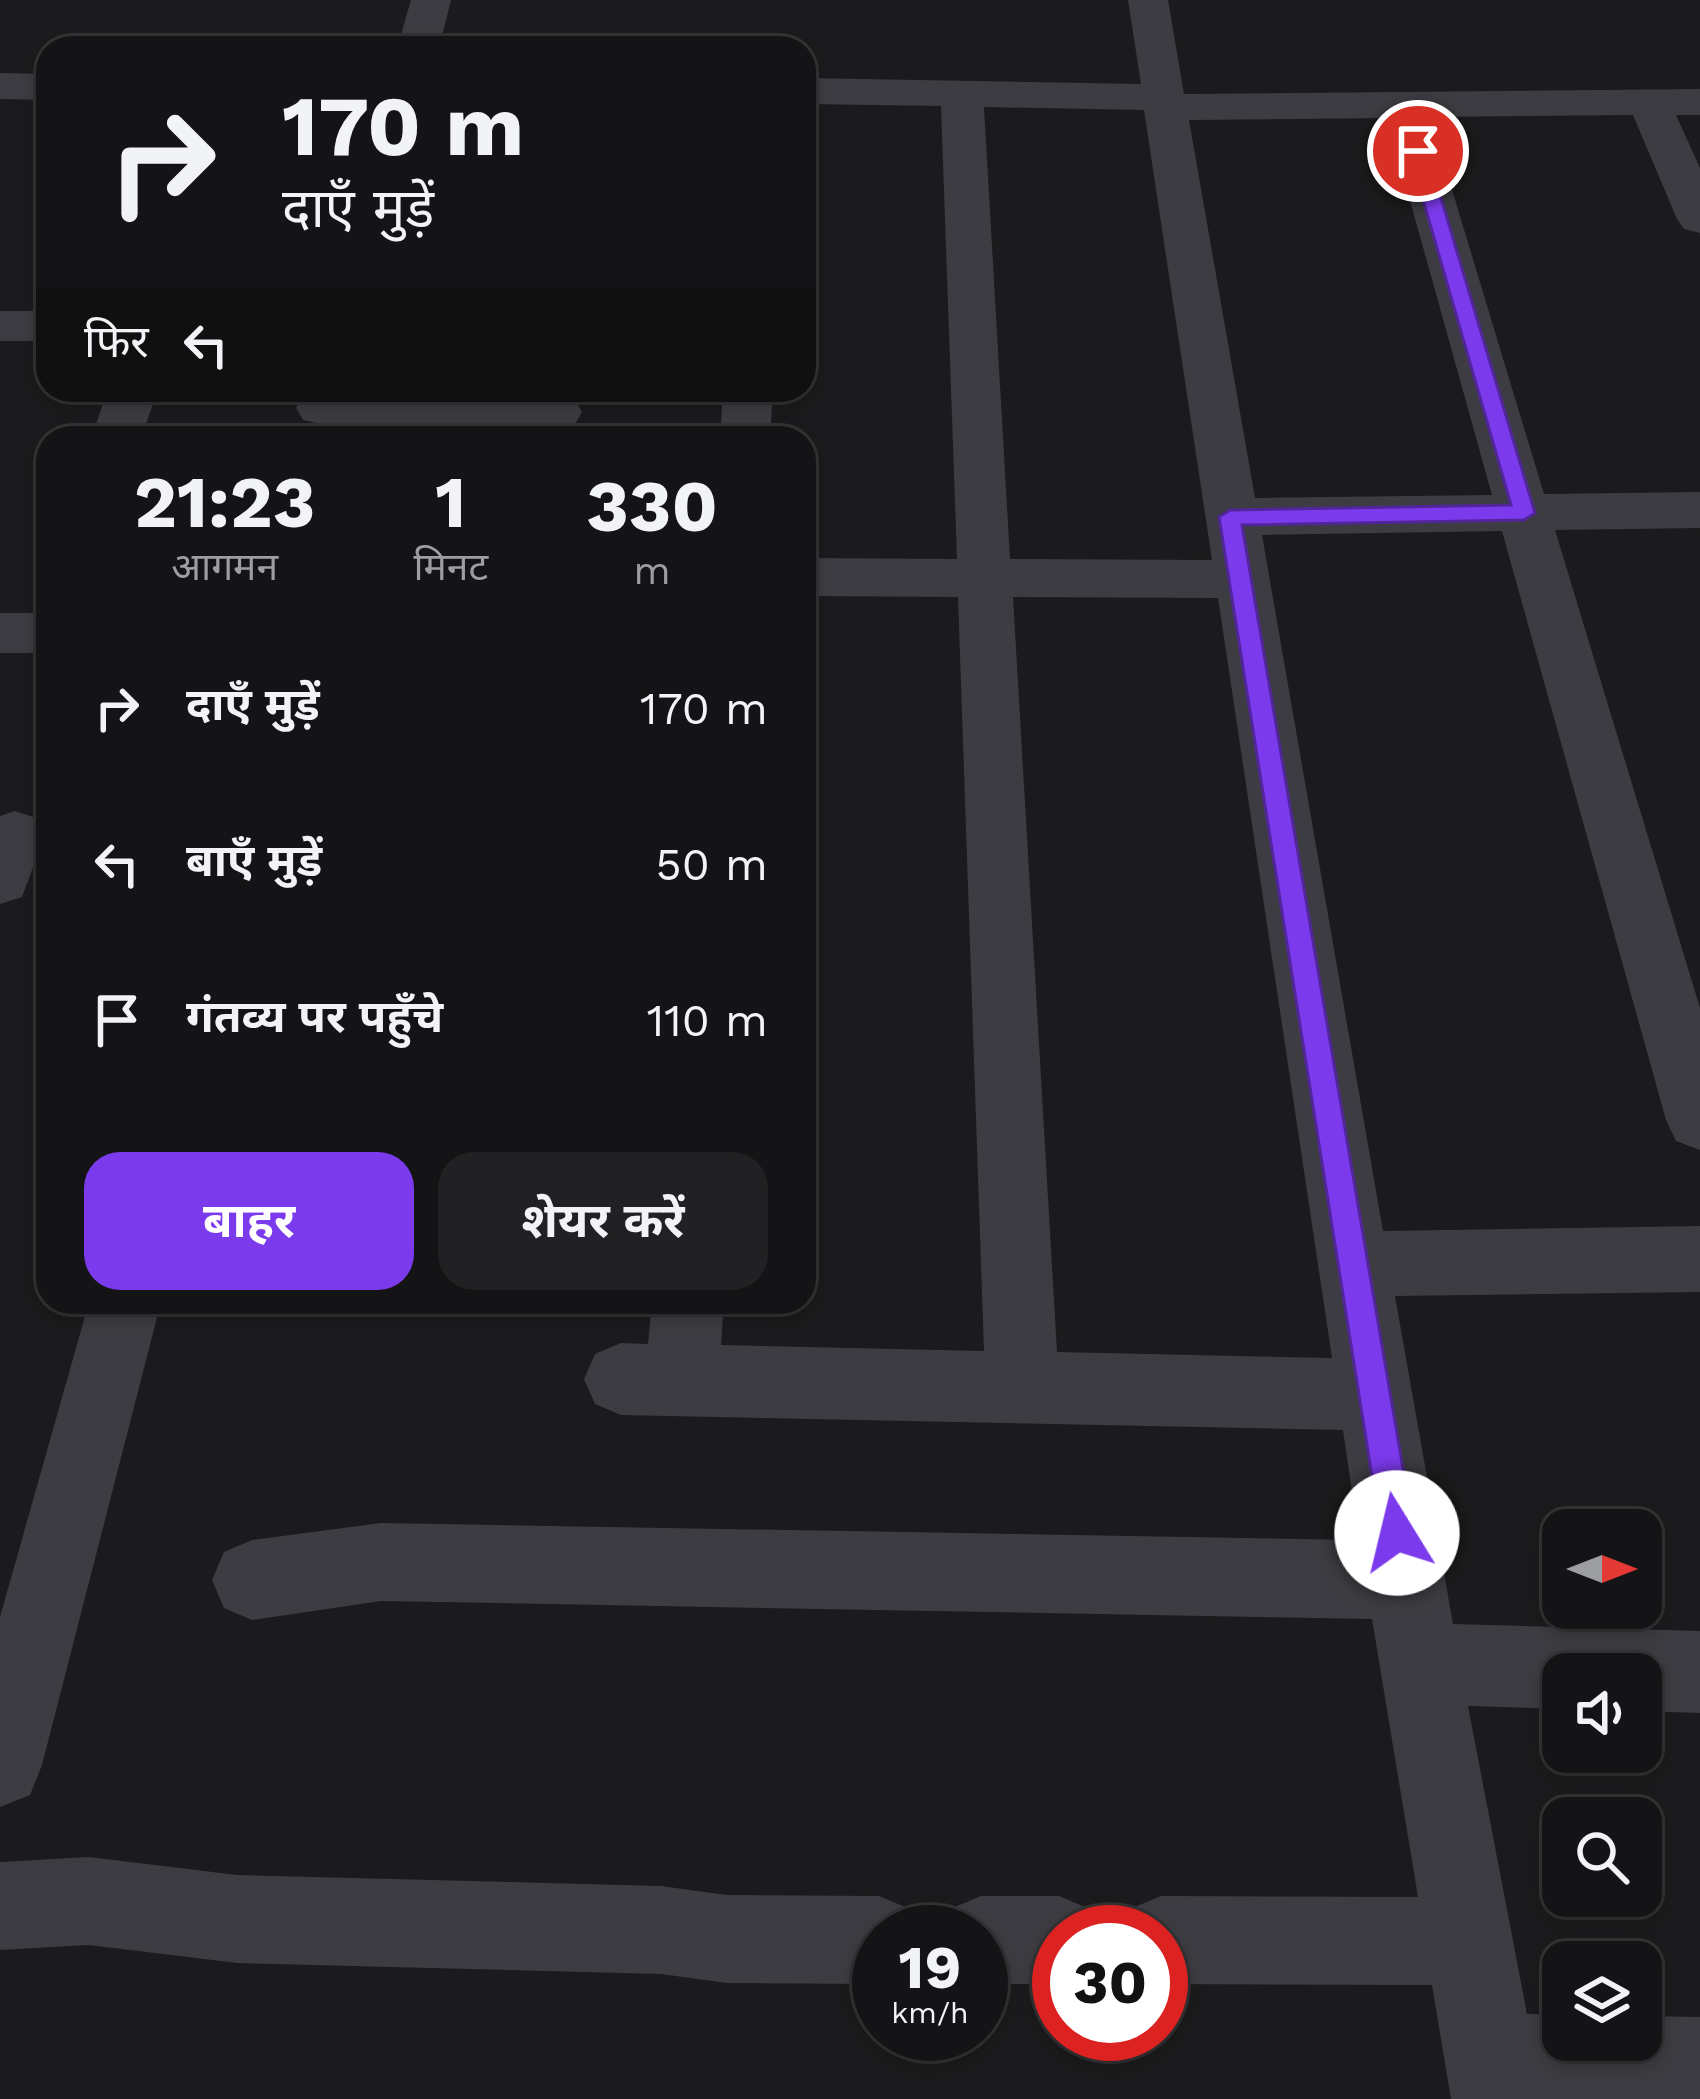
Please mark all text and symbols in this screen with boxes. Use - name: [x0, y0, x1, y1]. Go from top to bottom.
- text: 170 m: [282, 77, 524, 175]
- icon: right: [84, 84, 240, 240]
- pin: [1367, 100, 1469, 202]
- icon: arrive: [1385, 118, 1451, 184]
- text: दाएँ मुड़ें: [282, 177, 434, 240]
- icon: left: [173, 312, 239, 378]
- text: फिर: [84, 315, 149, 368]
- text: 21:23: [134, 460, 315, 544]
- text: 1: [435, 460, 466, 544]
- text: 330: [586, 464, 718, 548]
- text: आगमन: [171, 544, 278, 589]
- text: मिनट: [413, 544, 488, 589]
- text: m: [633, 548, 671, 593]
- icon: right: [84, 675, 150, 741]
- text: दाएँ मुड़ें: [186, 678, 320, 731]
- text: 170 m: [640, 682, 768, 735]
- icon: left: [84, 831, 150, 897]
- text: बाएँ मुड़ें: [186, 834, 322, 887]
- text: 50 m: [656, 838, 768, 891]
- icon: arrive: [84, 987, 150, 1053]
- text: गंतव्य पर पहुँचे: [186, 990, 443, 1043]
- text: 110 m: [647, 994, 768, 1047]
- button: बाहर: [84, 1152, 414, 1290]
- button: शेयर करें: [438, 1152, 768, 1290]
- position arrow: [1334, 1470, 1460, 1596]
- north arrow: [1542, 1509, 1662, 1629]
- map controls: [1542, 1509, 1662, 2061]
- button: sound: [1542, 1653, 1662, 1773]
- button: search: [1542, 1797, 1662, 1917]
- speed limit sign: 30: [1032, 1905, 1188, 2061]
- text: 19: [899, 1932, 961, 2003]
- button: layers: [1542, 1941, 1662, 2061]
- text: km/h: [891, 1995, 969, 2030]

